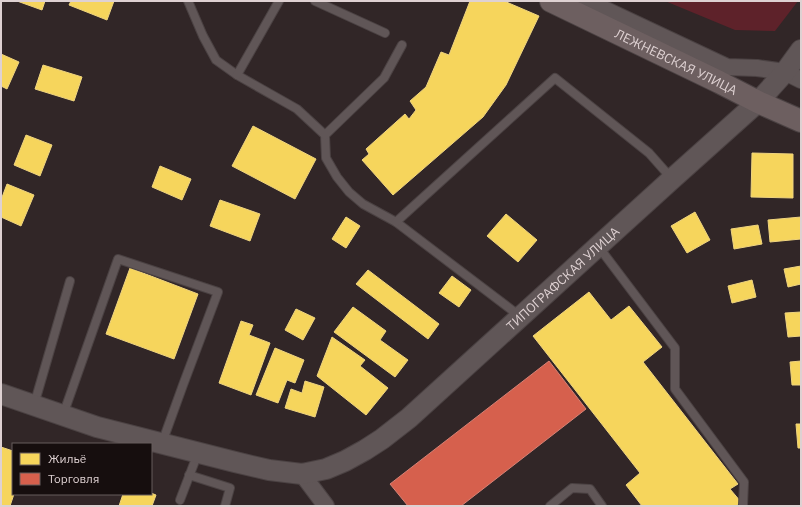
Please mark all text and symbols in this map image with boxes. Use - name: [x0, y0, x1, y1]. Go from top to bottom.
- street label: ЛЕЖНЕВСКАЯ УЛИЦА: [612, 25, 741, 99]
- street label: ТИПОГРАФСКАЯ УЛИЦА: [503, 223, 624, 335]
- legend: [12, 443, 152, 495]
- text: Жильё: [48, 451, 87, 466]
- text: Торговля: [48, 471, 99, 486]

